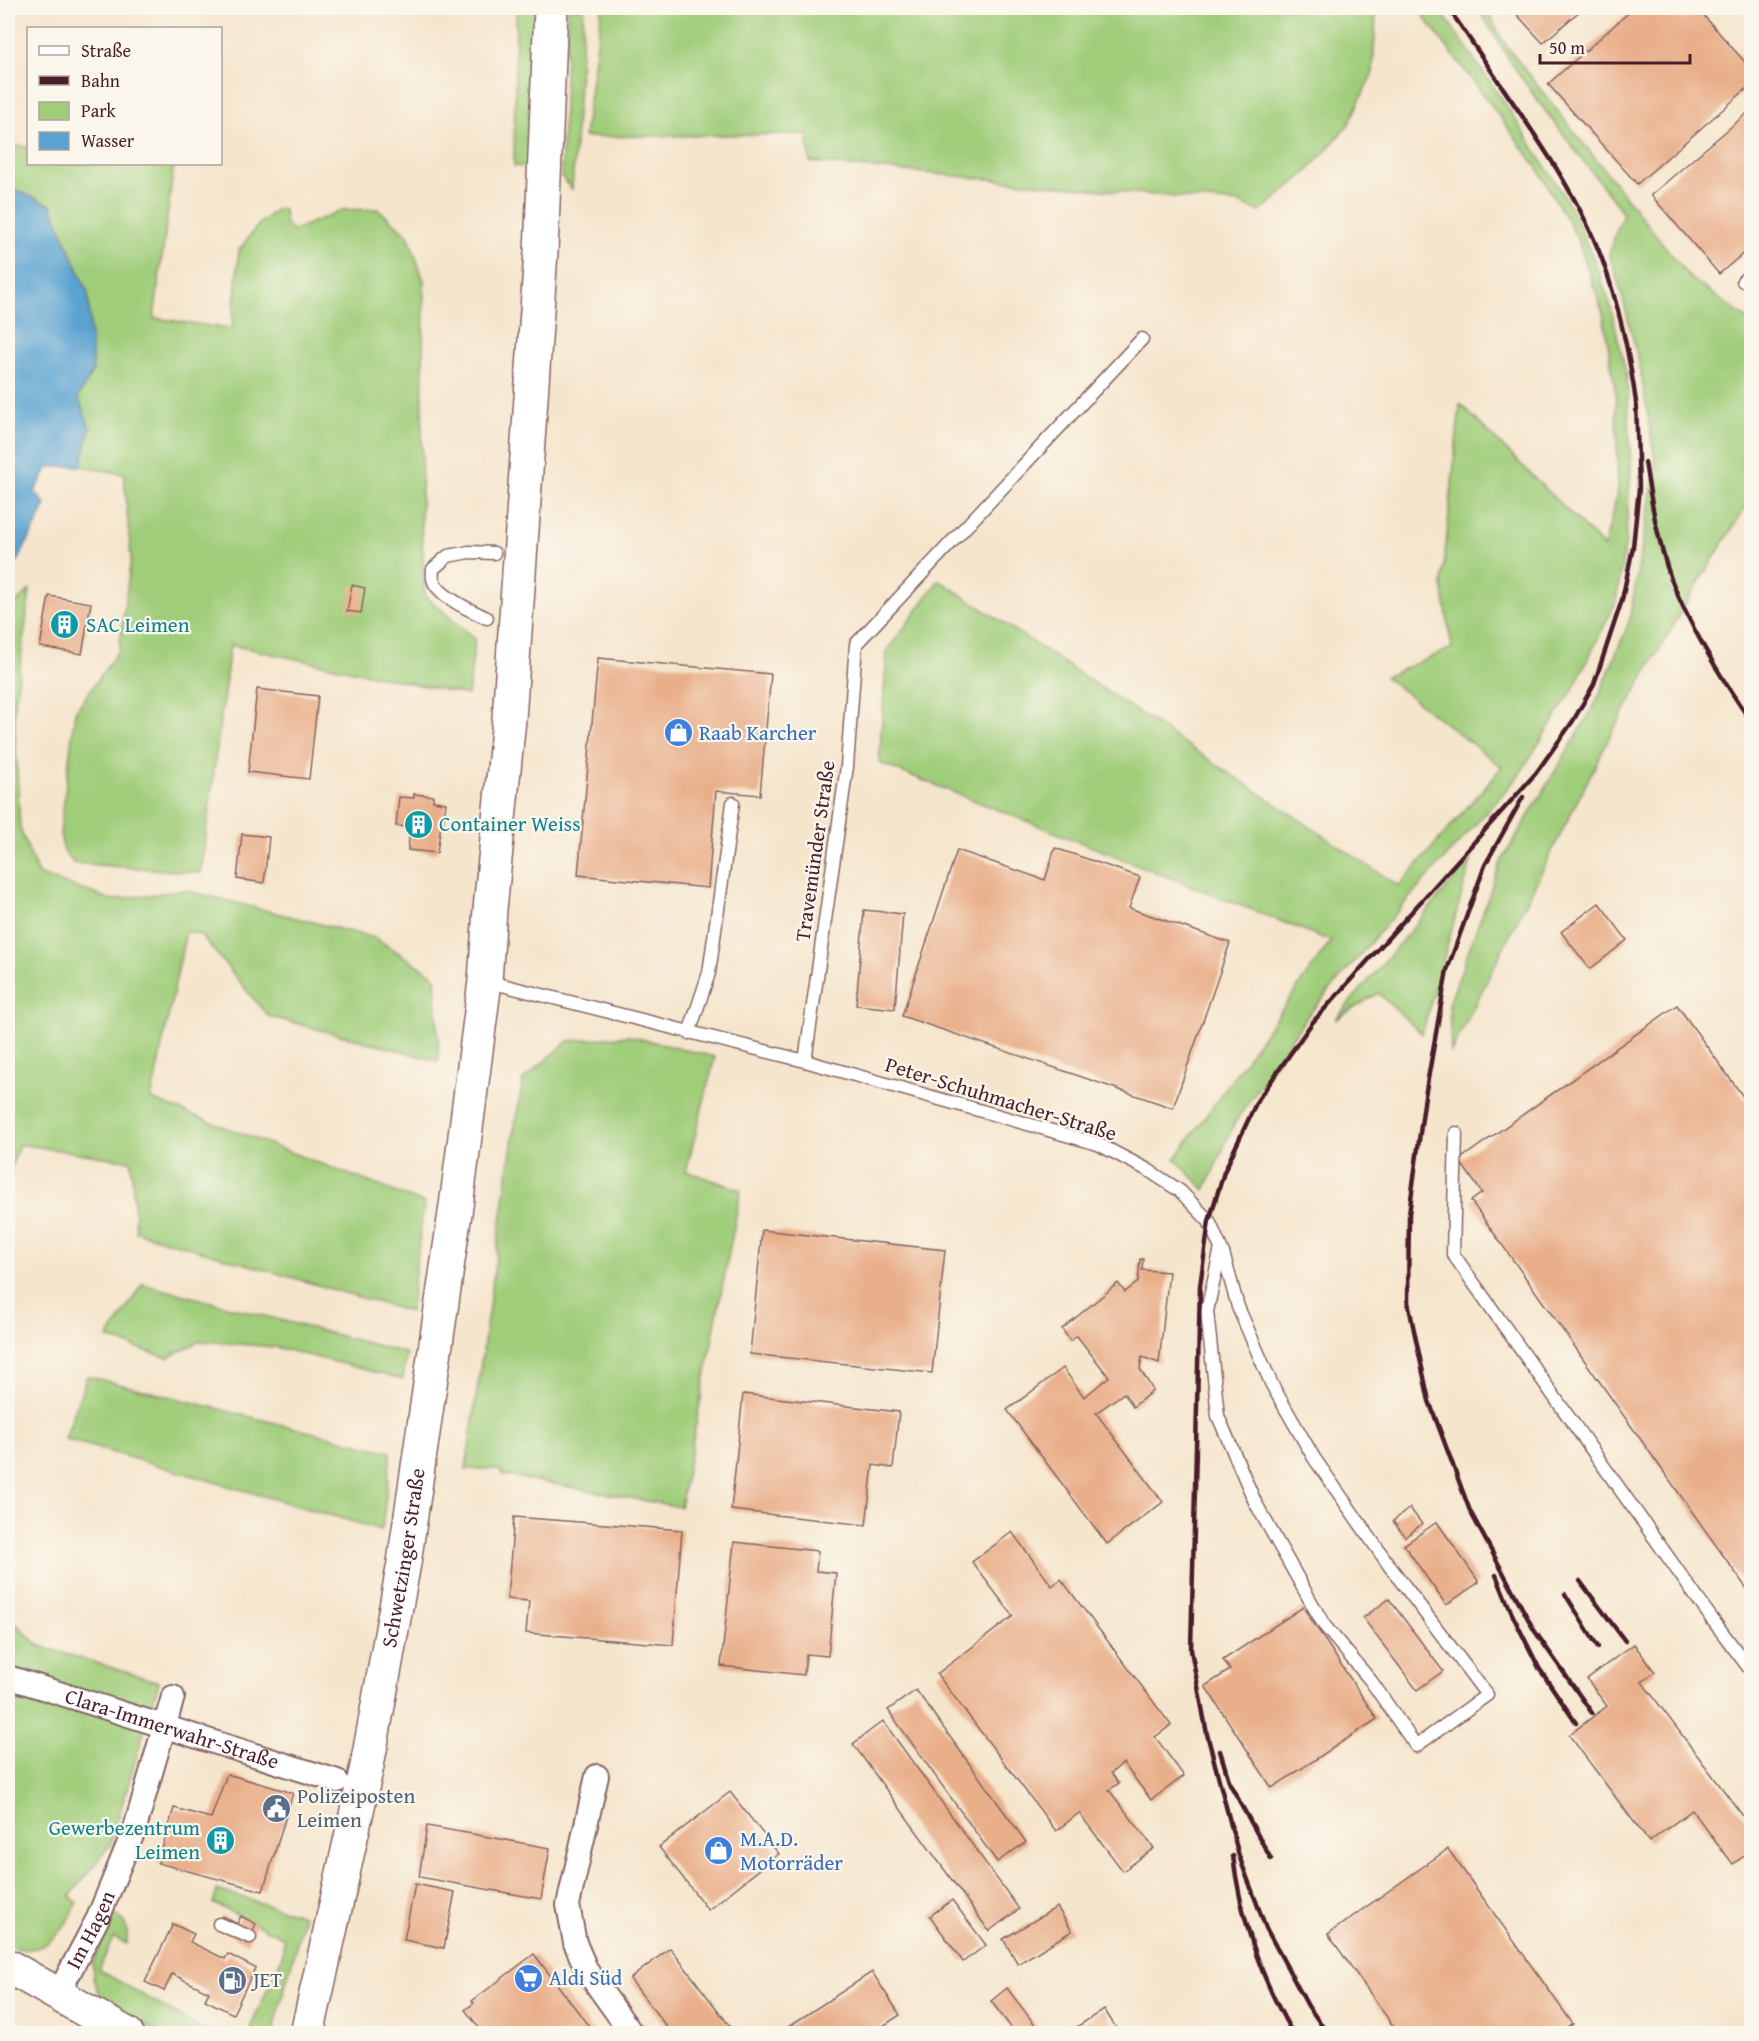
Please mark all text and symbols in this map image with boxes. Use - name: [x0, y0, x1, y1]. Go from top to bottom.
- legend: [27, 27, 222, 165]
- scale bar: [1540, 27, 1690, 65]
- text: 50 m: [1549, 34, 1585, 61]
- text: Straße: [81, 37, 131, 64]
- text: Bahn: [81, 67, 120, 94]
- text: Park: [81, 97, 117, 124]
- text: Wasser: [81, 127, 135, 154]
- building icon: SAC Leimen: [49, 609, 81, 641]
- place label: SAC Leimen: [86, 609, 190, 640]
- shop icon: Raab Karcher: [662, 717, 694, 749]
- place label: Raab Karcher: [699, 717, 817, 748]
- street label: Travemünder Straße: [786, 758, 843, 943]
- building icon: Container Weiss: [402, 808, 434, 840]
- place label: Container Weiss: [439, 808, 581, 839]
- street label: Peter-Schuhmacher-Straße: [882, 1049, 1121, 1149]
- street label: Schwetzinger Straße: [373, 1466, 433, 1650]
- street label: Clara-Immerwahr-Straße: [61, 1680, 283, 1777]
- place label: Polizeiposten Leimen: [297, 1780, 415, 1835]
- public building icon: Polizeiposten Leimen: [260, 1792, 292, 1824]
- place label: Gewerbezentrum Leimen: [49, 1812, 200, 1867]
- place label: M.A.D. Motorräder: [740, 1823, 843, 1878]
- building icon: Gewerbezentrum Leimen: [205, 1824, 237, 1856]
- shop icon: M.A.D. Motorräder: [703, 1835, 735, 1867]
- street label: Im Hagen: [58, 1886, 123, 1975]
- supermarket icon: Aldi Süd: [512, 1962, 544, 1994]
- place label: Aldi Süd: [549, 1962, 623, 1993]
- fuel station icon: JET: [216, 1964, 248, 1996]
- place label: JET: [250, 1964, 282, 1995]

